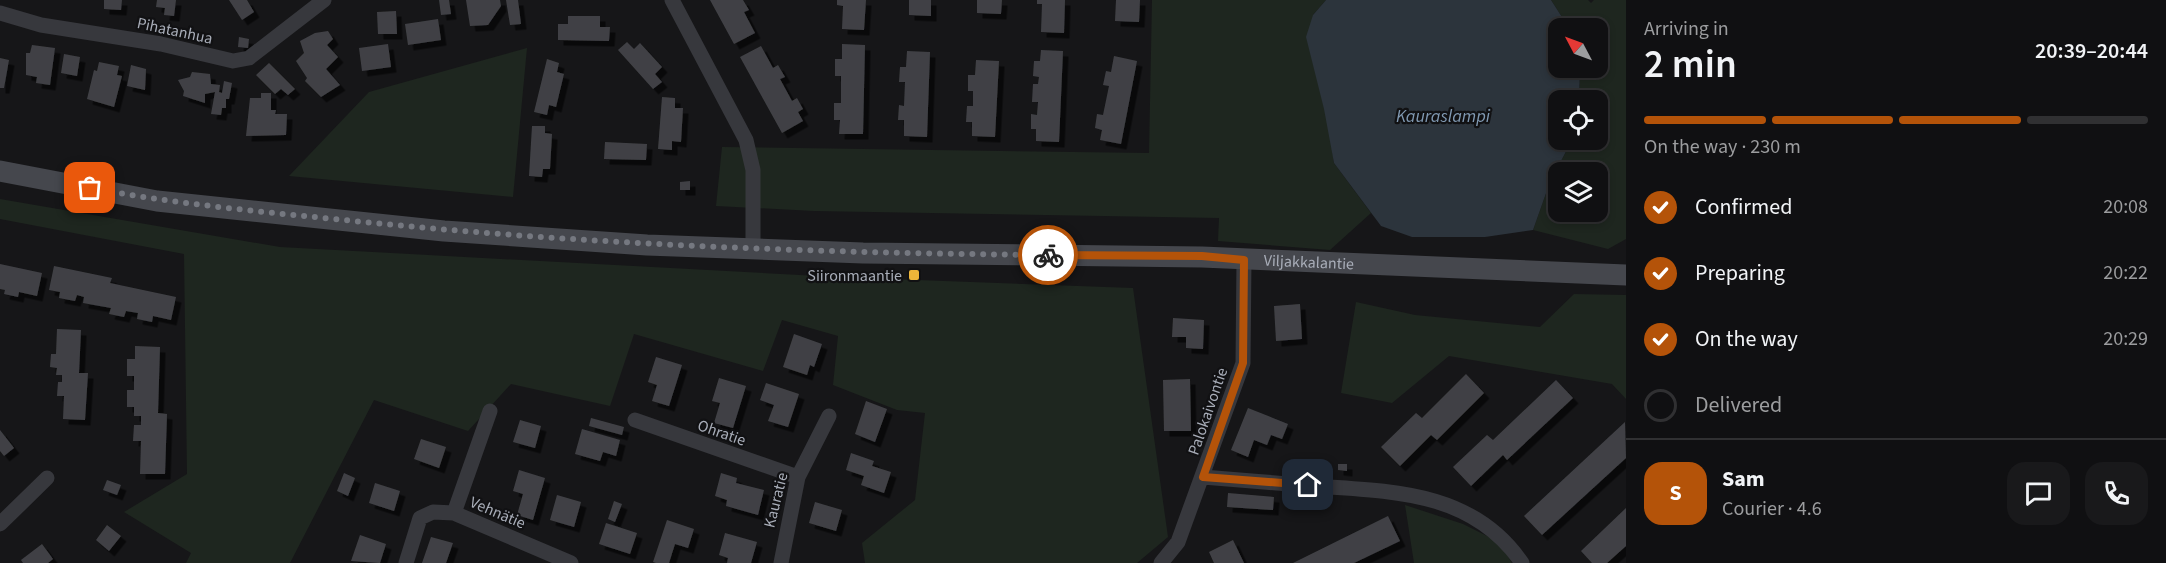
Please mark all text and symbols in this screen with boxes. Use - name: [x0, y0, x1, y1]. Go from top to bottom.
- street label: Pihatanhua: [135, 12, 215, 50]
- text: Arriving in: [1644, 15, 1729, 43]
- north arrow: [1548, 18, 1608, 78]
- map controls: [1548, 18, 1608, 222]
- text: 20:39–20:44: [2035, 35, 2148, 67]
- text: 2 min: [1644, 37, 1737, 93]
- button: locate: [1548, 90, 1608, 150]
- water label: Kauraslampi: [1396, 104, 1491, 129]
- text: On the way · 230 m: [1644, 133, 1801, 161]
- pin: [64, 162, 115, 213]
- button: layers: [1548, 162, 1608, 222]
- icon: bag: [73, 171, 106, 204]
- icon: check: [1644, 191, 1677, 224]
- text: Confirmed: [1695, 191, 1792, 223]
- text: 20:08: [2103, 193, 2148, 221]
- courier: [1018, 225, 1078, 285]
- icon: bike: [1032, 239, 1065, 272]
- street label: Viljakkalantie: [1263, 250, 1355, 275]
- icon: check: [1644, 257, 1677, 290]
- text: Preparing: [1695, 257, 1785, 289]
- text: 20:22: [2103, 259, 2148, 287]
- place label: Siironmaantie: [807, 265, 902, 287]
- marker: Siironmaantie: [907, 268, 921, 282]
- icon: check: [1644, 323, 1677, 356]
- text: On the way: [1695, 323, 1798, 355]
- text: 20:29: [2103, 325, 2148, 353]
- street label: Palokaivontie: [1183, 365, 1233, 458]
- text: Delivered: [1695, 389, 1782, 421]
- street label: Ohratie: [695, 414, 749, 451]
- pin: [1282, 459, 1333, 510]
- button: chat: [2007, 462, 2070, 525]
- button: phone: [2085, 462, 2148, 525]
- text: Sam: [1722, 463, 1765, 495]
- icon: home: [1291, 468, 1324, 501]
- street label: Kauratie: [758, 470, 793, 530]
- text: S: [1669, 477, 1682, 509]
- street label: Vehnätie: [466, 491, 529, 535]
- text: Courier · 4.6: [1722, 495, 1822, 523]

